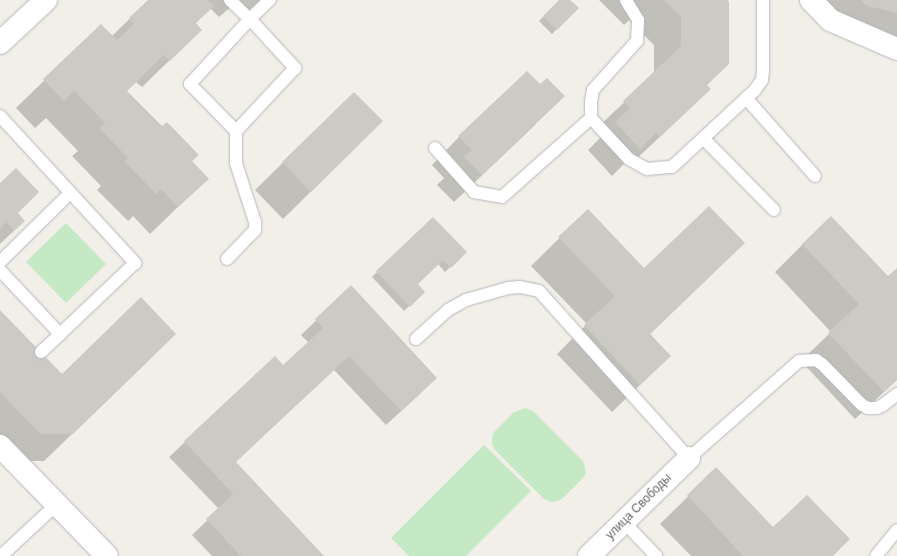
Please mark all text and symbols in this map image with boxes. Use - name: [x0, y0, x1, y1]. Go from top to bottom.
- street label: улица Свободы: [603, 471, 675, 543]

